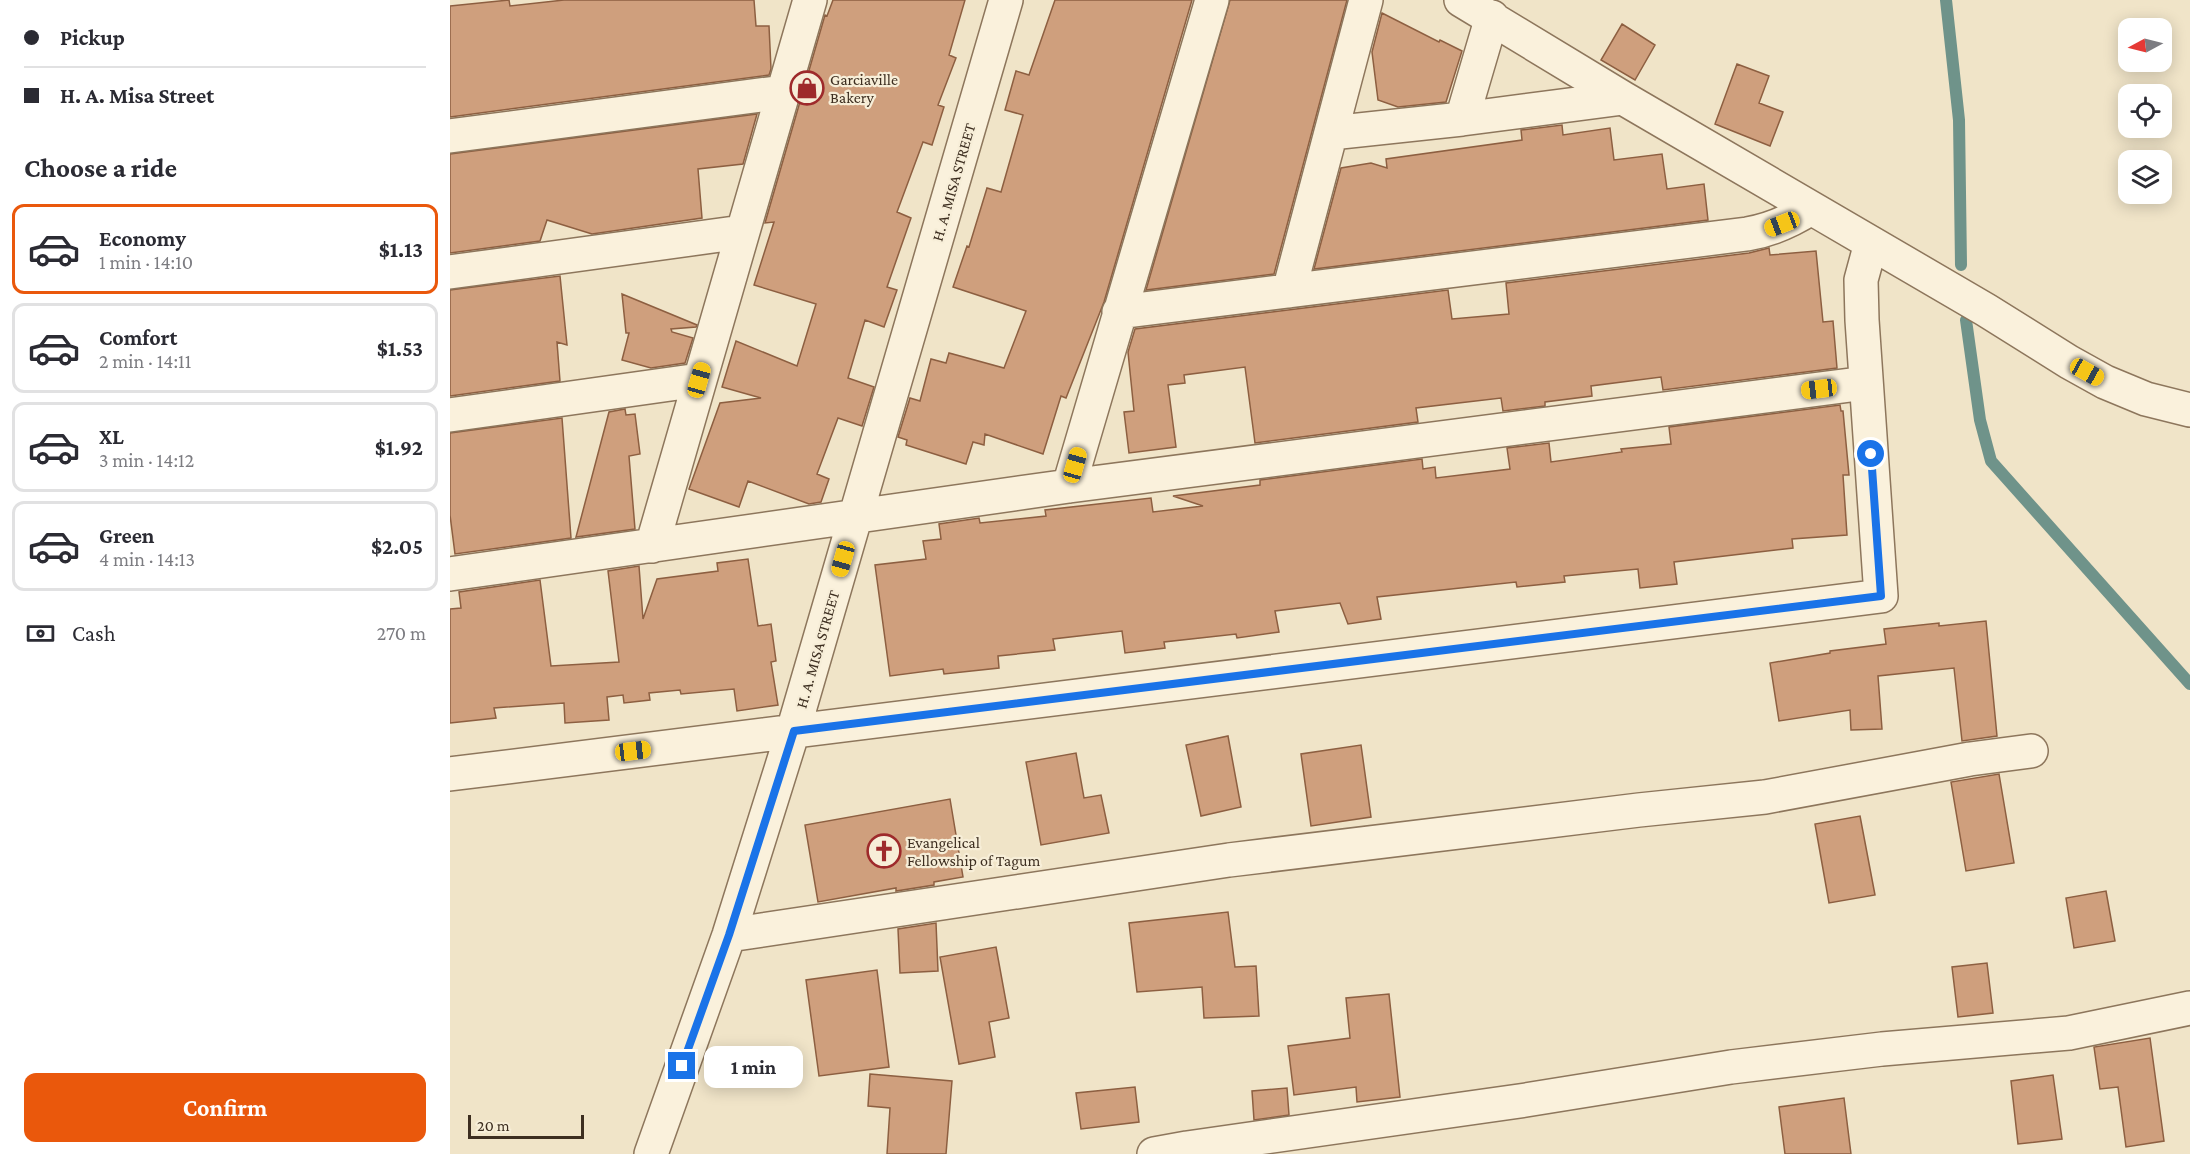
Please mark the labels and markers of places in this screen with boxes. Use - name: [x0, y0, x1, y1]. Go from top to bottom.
- shop icon: Garciaville Bakery: [789, 70, 825, 106]
- place label: Garciaville Bakery: [830, 71, 898, 107]
- church icon: Evangelical Fellowship of Tagum: [866, 833, 902, 869]
- place label: Evangelical Fellowship of Tagum: [907, 834, 1040, 870]

